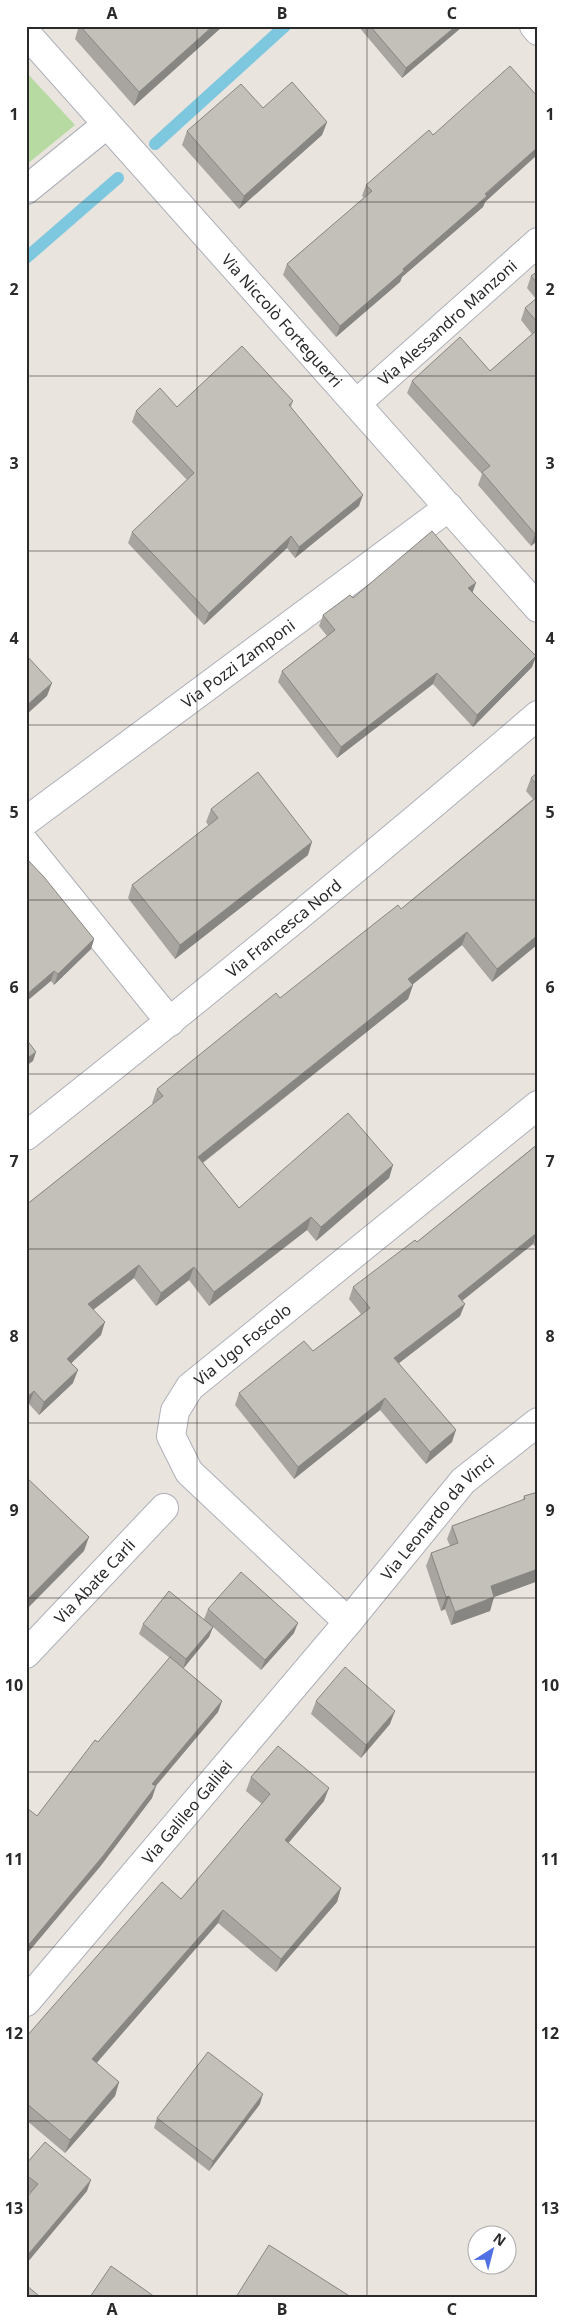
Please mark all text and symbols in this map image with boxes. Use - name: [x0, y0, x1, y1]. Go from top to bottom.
- text: A: [106, 2, 118, 24]
- text: B: [277, 2, 287, 24]
- text: C: [447, 2, 457, 24]
- text: 1: [9, 103, 19, 125]
- text: 1: [545, 103, 555, 125]
- street label: Via Niccolò Forteguerri: [217, 249, 347, 392]
- street label: Via Alessandro Manzoni: [373, 255, 522, 390]
- text: 2: [9, 278, 19, 300]
- text: 2: [545, 278, 555, 300]
- text: 3: [9, 452, 19, 474]
- text: 3: [545, 452, 555, 474]
- street label: Via Pozzi Zamponi: [177, 614, 299, 713]
- text: 4: [9, 627, 19, 649]
- text: 4: [545, 627, 555, 649]
- text: 5: [9, 801, 19, 823]
- text: 5: [545, 801, 555, 823]
- street label: Via Francesca Nord: [221, 874, 346, 982]
- text: 6: [9, 976, 19, 998]
- text: 6: [545, 976, 555, 998]
- text: 7: [9, 1150, 19, 1172]
- text: 7: [545, 1150, 555, 1172]
- street label: Via Ugo Foscolo: [189, 1298, 296, 1391]
- text: 8: [9, 1325, 19, 1347]
- text: 8: [545, 1325, 555, 1347]
- street label: Via Leonardo da Vinci: [376, 1450, 499, 1585]
- text: 9: [9, 1499, 19, 1521]
- text: 9: [545, 1499, 555, 1521]
- street label: Via Abate Carli: [49, 1534, 140, 1628]
- text: 10: [5, 1674, 23, 1696]
- text: 10: [541, 1674, 559, 1696]
- street label: Via Galileo Galilei: [137, 1756, 237, 1868]
- text: 11: [5, 1848, 23, 1870]
- text: 11: [541, 1848, 559, 1870]
- text: 12: [5, 2022, 23, 2044]
- text: 12: [541, 2022, 559, 2044]
- text: 13: [5, 2197, 23, 2219]
- text: 13: [541, 2197, 559, 2219]
- north arrow: [466, 2226, 516, 2276]
- text: N: [490, 2228, 510, 2250]
- text: A: [106, 2298, 118, 2320]
- text: B: [277, 2298, 287, 2320]
- text: C: [447, 2298, 457, 2320]

